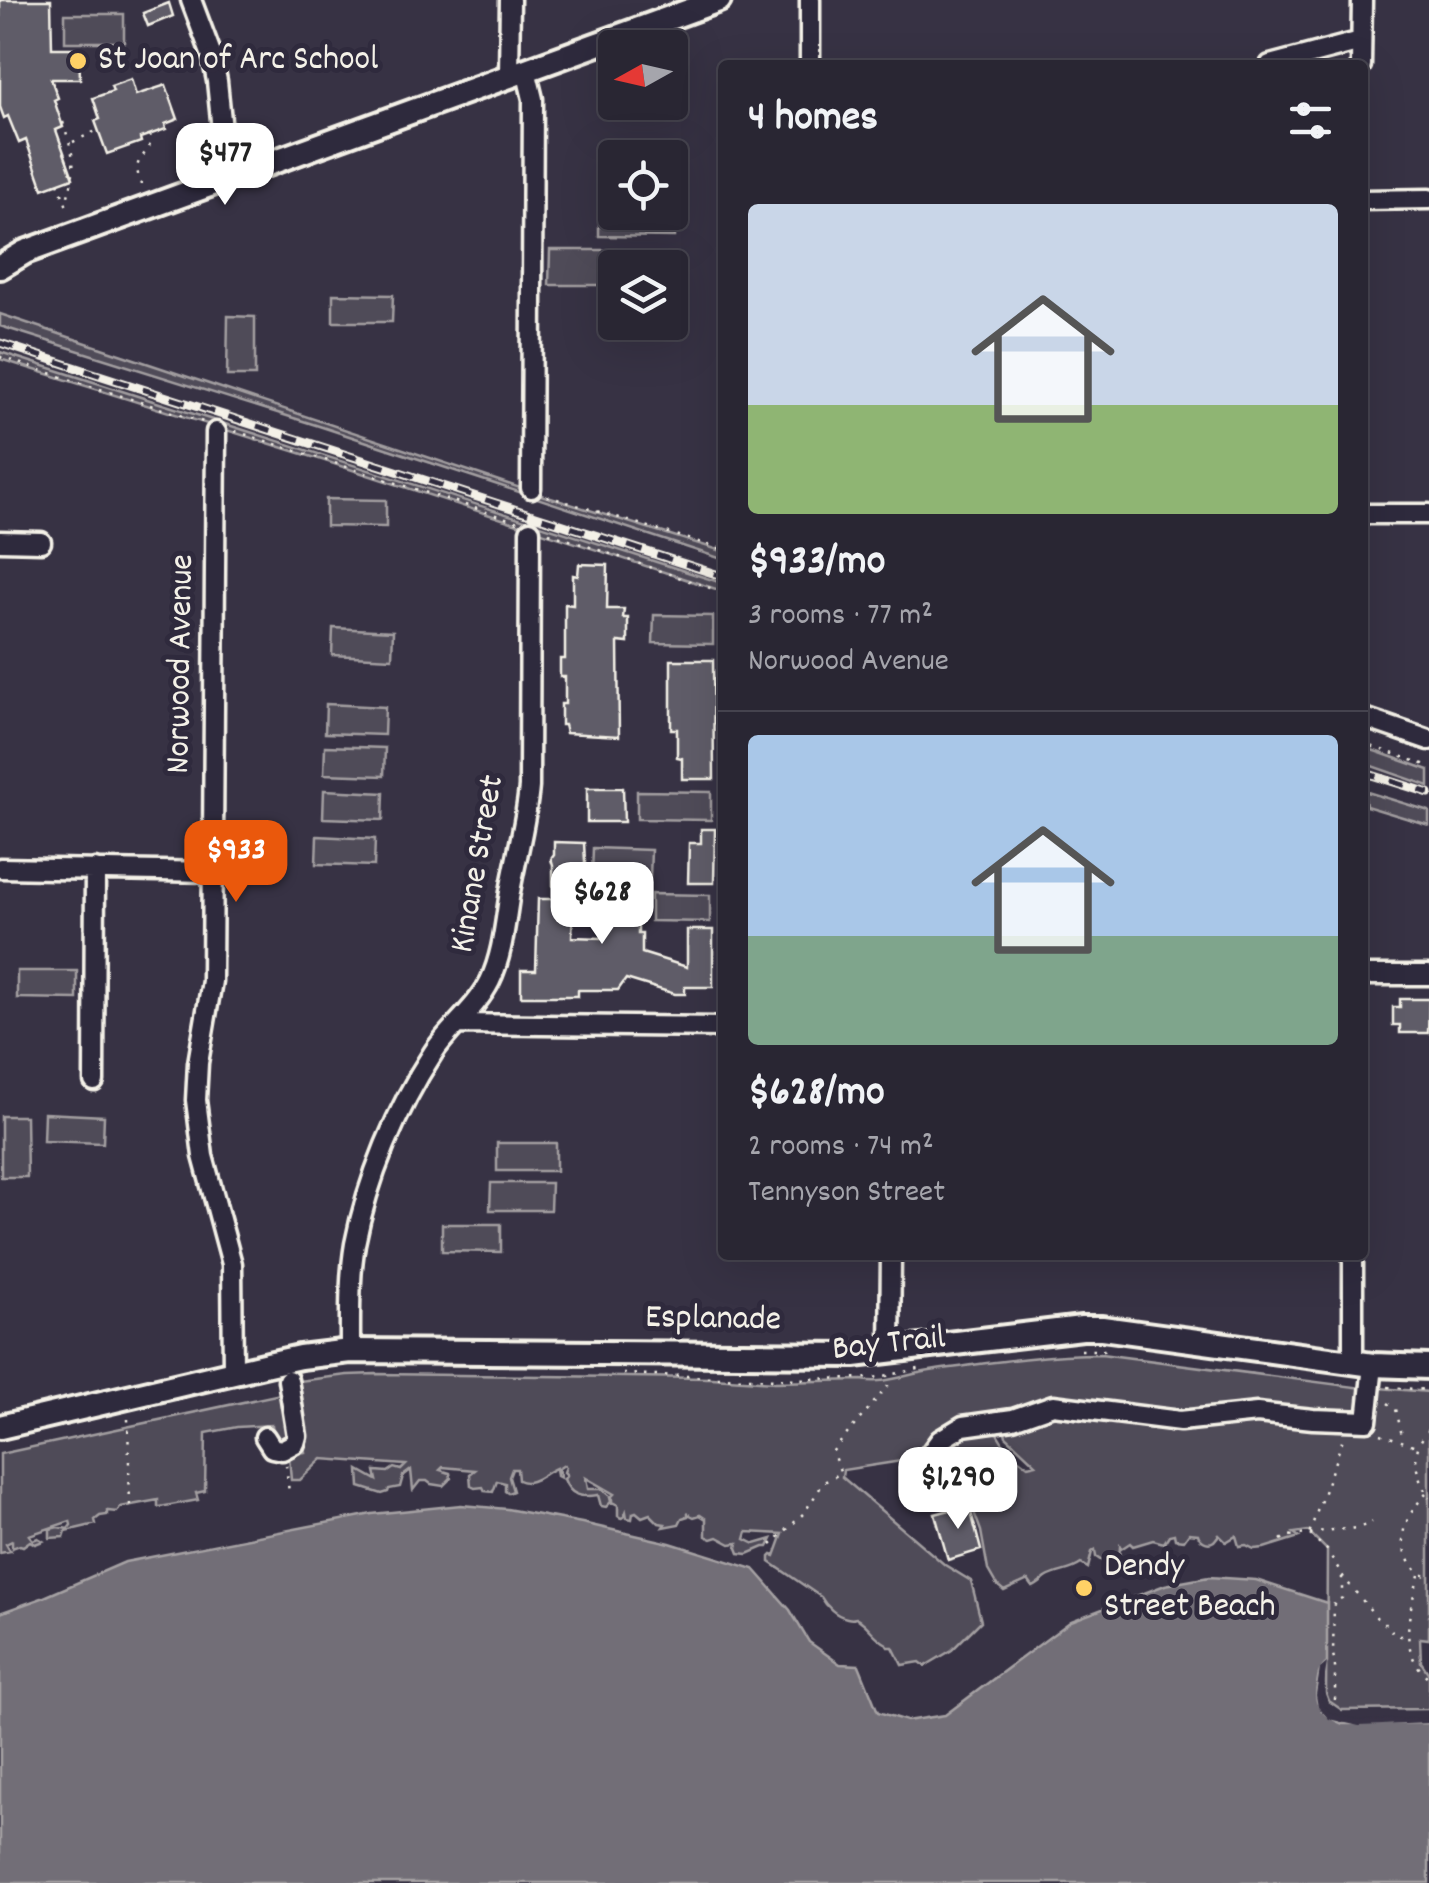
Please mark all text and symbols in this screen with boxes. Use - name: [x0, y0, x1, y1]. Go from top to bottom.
- north arrow: [598, 30, 688, 120]
- map controls: [598, 30, 688, 340]
- place label: St Joan of Arc School: [98, 36, 378, 86]
- marker: St Joan of Arc School: [67, 50, 89, 72]
- text: 4 homes: [748, 90, 878, 150]
- icon: filters: [1283, 93, 1338, 148]
- pin: $477: [166, 123, 284, 208]
- text: $477: [198, 132, 252, 178]
- button: locate: [598, 140, 688, 230]
- button: layers: [598, 250, 688, 340]
- icon: home: [953, 269, 1133, 449]
- text: $933/mo: [748, 534, 885, 594]
- street label: Norwood Avenue: [155, 554, 209, 774]
- text: 3 rooms · 77 m²: [748, 594, 933, 640]
- text: Norwood Avenue: [748, 640, 949, 686]
- street label: Kinane Street: [439, 771, 519, 957]
- icon: home: [953, 800, 1133, 980]
- pin: $933: [177, 820, 295, 905]
- text: $933: [206, 829, 266, 875]
- pin: $628: [543, 862, 661, 947]
- text: $628: [573, 871, 631, 917]
- text: $628/mo: [748, 1065, 885, 1125]
- text: 2 rooms · 74 m²: [748, 1125, 934, 1171]
- text: Tennyson Street: [748, 1171, 945, 1217]
- street label: Esplanade: [645, 1294, 781, 1346]
- street label: Bay Trail: [830, 1314, 948, 1376]
- pin: $1,290: [877, 1447, 1039, 1532]
- text: $1,290: [920, 1456, 996, 1502]
- place label: Dendy Street Beach: [1104, 1543, 1276, 1633]
- marker: Dendy Street Beach: [1073, 1577, 1095, 1599]

